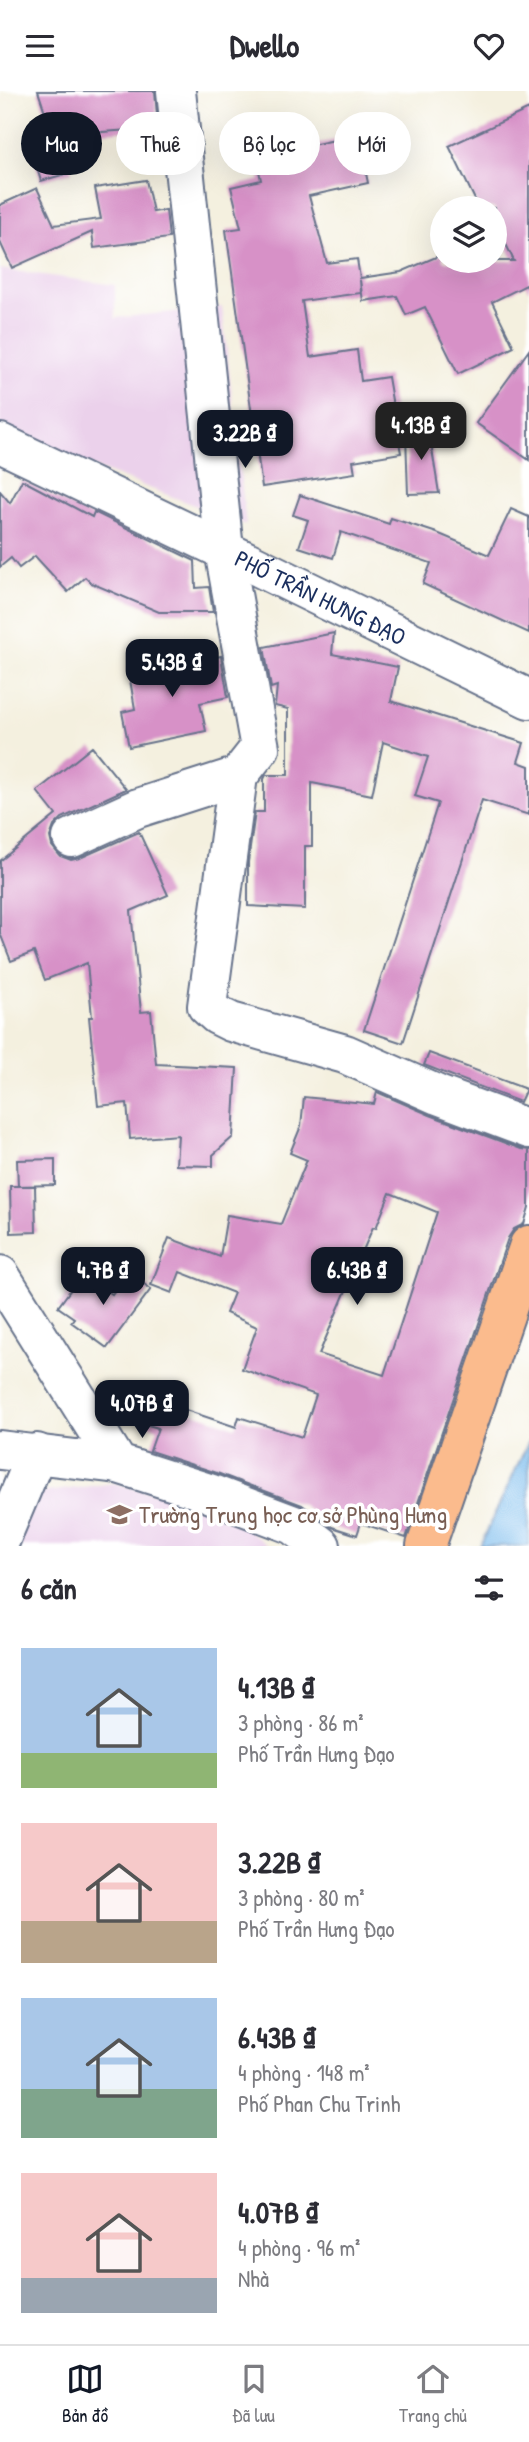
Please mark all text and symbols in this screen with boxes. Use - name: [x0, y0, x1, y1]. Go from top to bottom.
- text: Dwello: [230, 24, 299, 67]
- icon: menu: [21, 27, 59, 65]
- icon: heart: [470, 27, 508, 65]
- chip: Mua: [21, 112, 102, 175]
- chip: Thuê: [116, 112, 205, 175]
- chip: Bộ lọc: [219, 112, 320, 175]
- chip: Mới: [334, 112, 411, 175]
- map controls: [430, 196, 507, 273]
- button: layers: [430, 196, 507, 273]
- pin: 4.13B ₫: [356, 403, 486, 462]
- text: 4.13B ₫: [391, 409, 451, 440]
- pin: 3.22B ₫: [180, 411, 310, 470]
- text: 3.22B ₫: [213, 417, 277, 448]
- street label: PHỐ TRẦN HƯNG ĐẠO: [230, 542, 411, 652]
- pin: 5.43B ₫: [107, 639, 237, 699]
- text: 5.43B ₫: [142, 646, 202, 677]
- pin: 4.7B ₫: [46, 1247, 160, 1307]
- pin: 6.43B ₫: [292, 1247, 422, 1307]
- text: 4.7B ₫: [77, 1254, 129, 1285]
- text: 6.43B ₫: [327, 1254, 387, 1285]
- pin: 4.07B ₫: [77, 1381, 207, 1440]
- text: 4.07B ₫: [111, 1387, 173, 1418]
- place label: Trường Trung học cơ sở Phùng Hưng: [139, 1498, 447, 1530]
- school or university icon: Trường Trung học cơ sở Phùng Hưng: [105, 1500, 133, 1528]
- text: 6 căn: [21, 1568, 77, 1608]
- icon: filters: [470, 1569, 508, 1607]
- text: 4.13B ₫: [238, 1667, 315, 1707]
- icon: home: [77, 1676, 161, 1760]
- text: 3 phòng · 86 m²: [238, 1707, 364, 1738]
- text: Phố Trần Hưng Đạo: [238, 1738, 394, 1769]
- text: 3.22B ₫: [238, 1842, 321, 1882]
- icon: home: [77, 1851, 161, 1935]
- text: 3 phòng · 80 m²: [238, 1882, 365, 1913]
- text: Phố Trần Hưng Đạo: [238, 1913, 394, 1944]
- text: 6.43B ₫: [238, 2017, 316, 2057]
- icon: home: [77, 2026, 161, 2110]
- text: 4 phòng · 148 m²: [238, 2057, 370, 2088]
- text: Phố Phan Chu Trinh: [238, 2088, 400, 2119]
- text: 4.07B ₫: [238, 2192, 319, 2232]
- icon: home: [77, 2201, 161, 2285]
- text: 4 phòng · 96 m²: [238, 2232, 360, 2263]
- text: Nhà: [238, 2263, 269, 2294]
- tab: Bản đồ: [62, 2360, 108, 2428]
- tab: Đã lưu: [232, 2360, 275, 2428]
- tab: Trang chủ: [399, 2360, 467, 2428]

